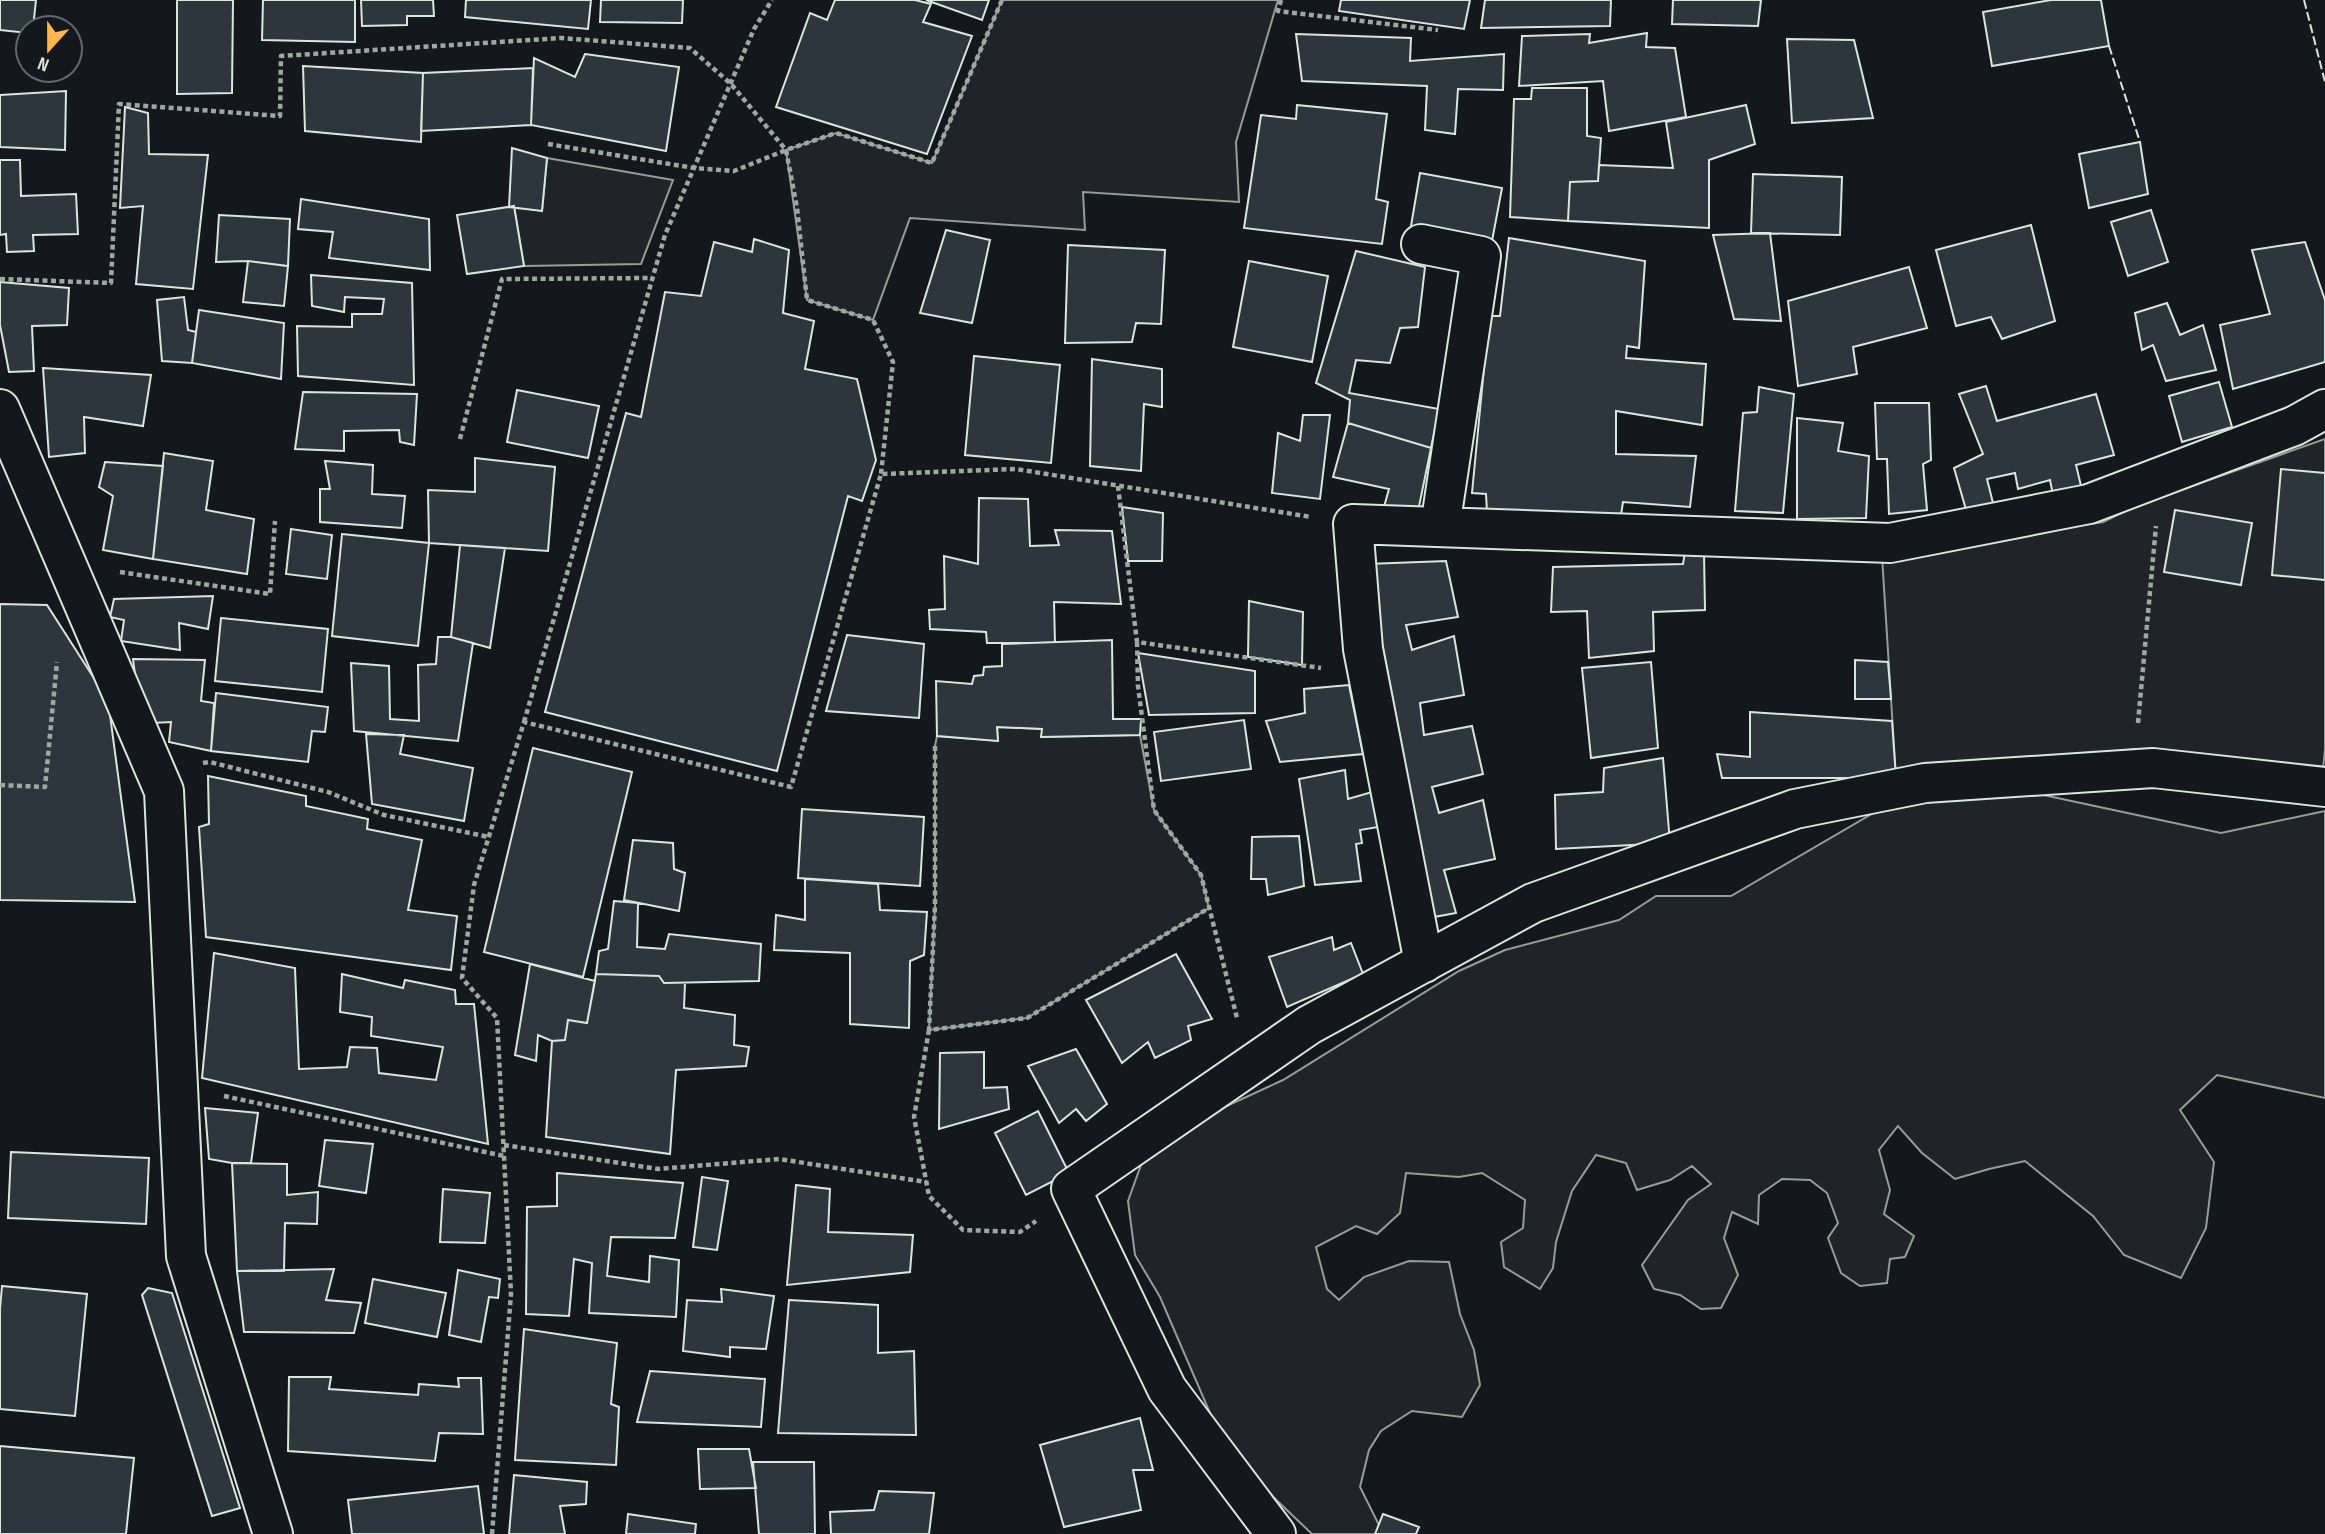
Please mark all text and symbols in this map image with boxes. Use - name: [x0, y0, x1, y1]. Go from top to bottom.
- north arrow: [14, 14, 84, 84]
- text: N: [35, 51, 52, 76]

